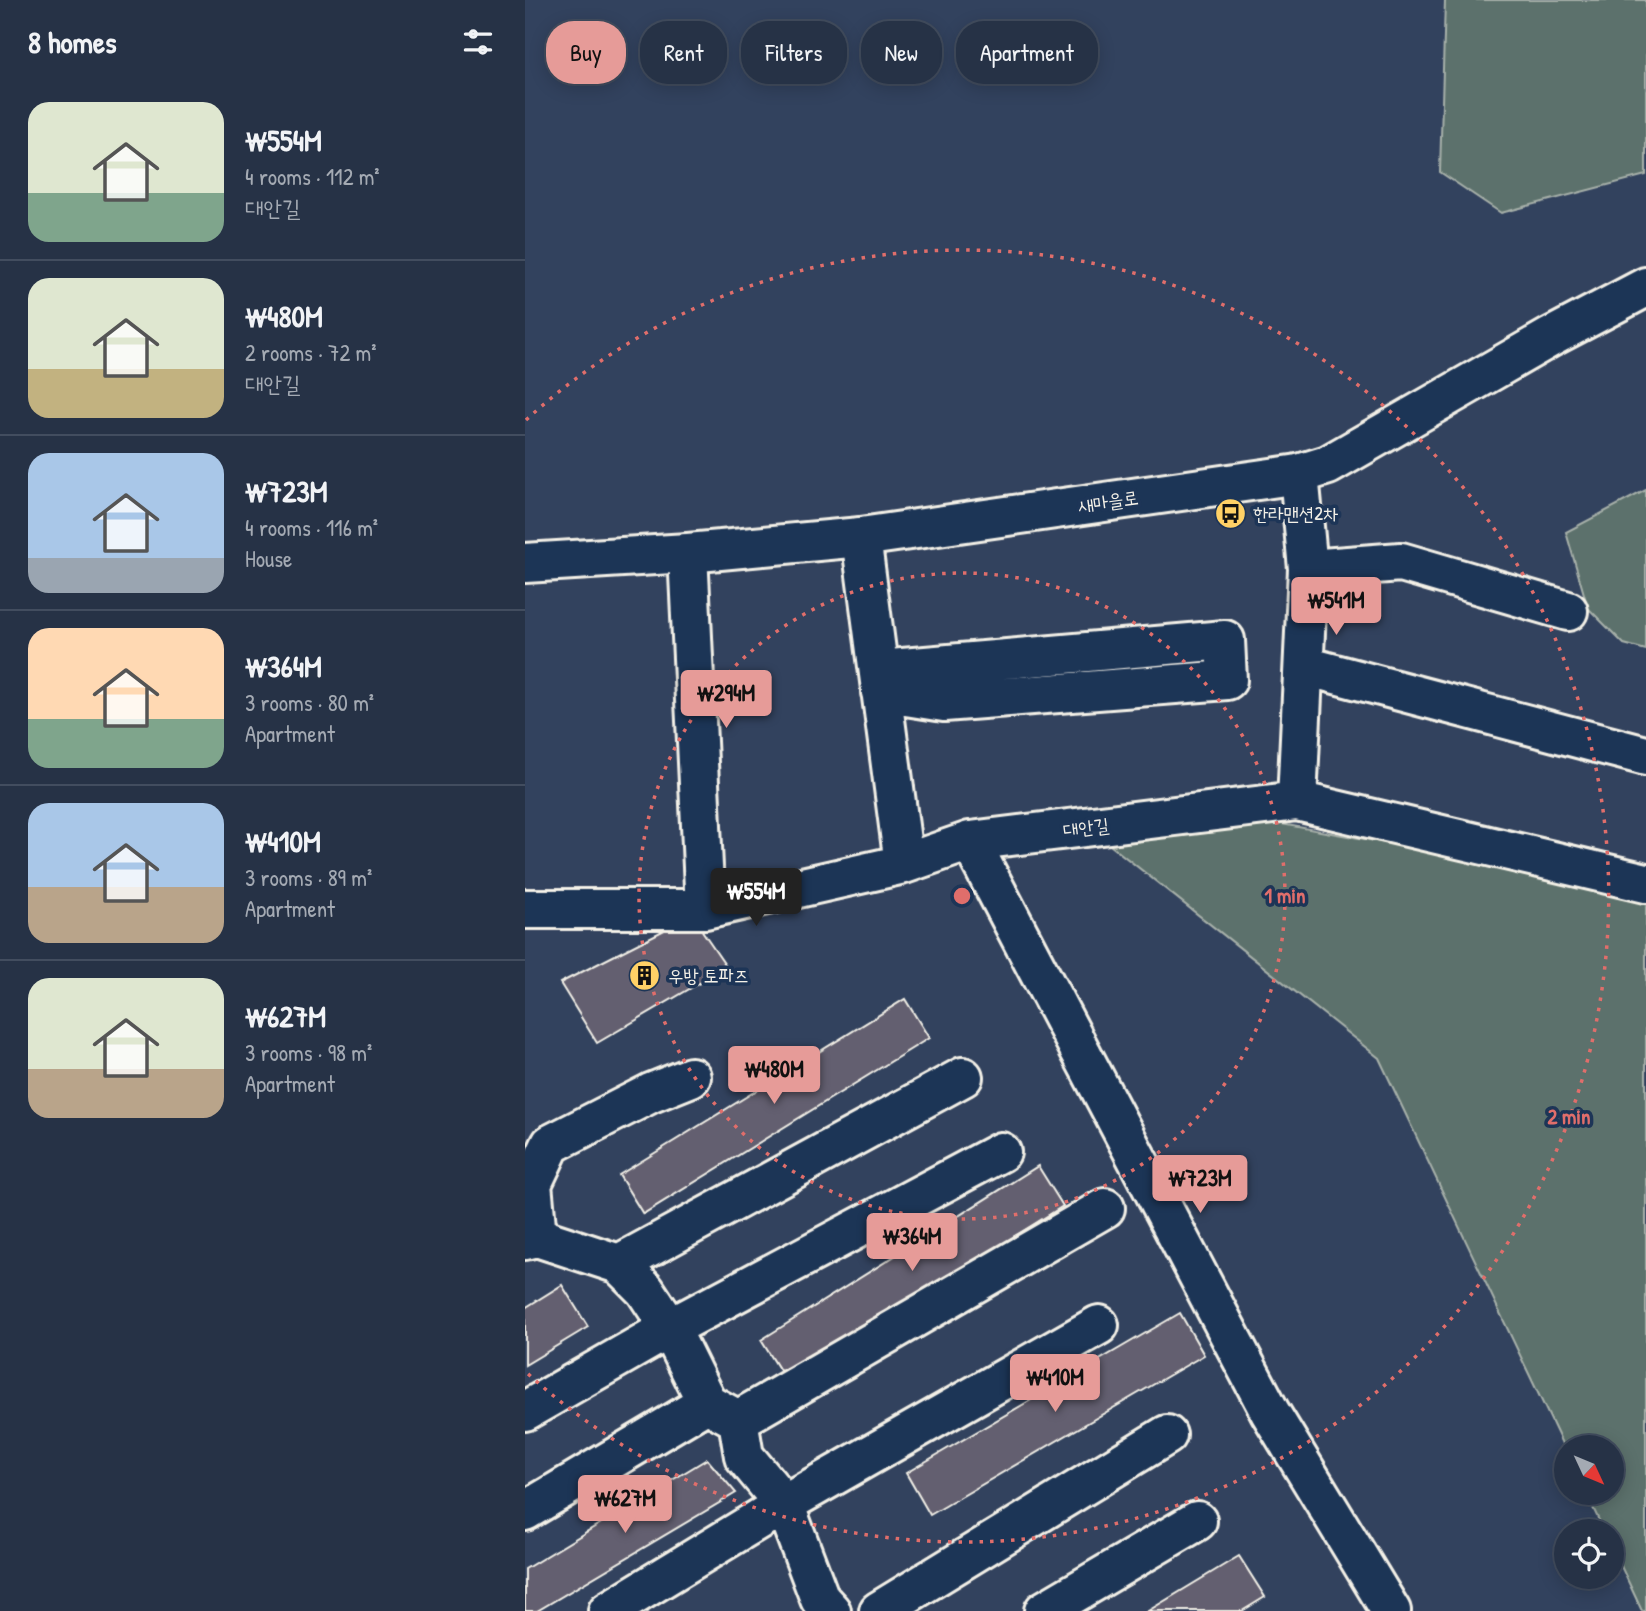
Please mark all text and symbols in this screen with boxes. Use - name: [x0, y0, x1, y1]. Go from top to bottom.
- chip: Buy: [546, 21, 626, 84]
- chip: Rent: [640, 21, 727, 84]
- chip: Filters: [741, 21, 847, 84]
- chip: New: [861, 21, 942, 84]
- chip: Apartment: [956, 21, 1098, 84]
- text: 8 homes: [28, 22, 116, 62]
- icon: filters: [459, 23, 497, 61]
- text: ₩554M: [245, 120, 322, 160]
- icon: home: [84, 130, 168, 214]
- text: 4 rooms · 112 m²: [245, 161, 380, 192]
- text: 대안길: [245, 192, 301, 223]
- text: ₩480M: [245, 296, 323, 336]
- icon: home: [84, 306, 168, 390]
- text: 2 rooms · 72 m²: [245, 337, 377, 368]
- text: 대안길: [245, 368, 301, 399]
- text: ₩723M: [245, 471, 328, 511]
- icon: home: [84, 481, 168, 565]
- street label: 새마을로: [1076, 484, 1140, 518]
- bus stop icon: 한라맨션2차: [1213, 496, 1247, 530]
- place label: 한라맨션2차: [1253, 500, 1338, 526]
- text: 4 rooms · 116 m²: [245, 512, 378, 543]
- text: House: [245, 543, 292, 574]
- pin: ₩541M: [1287, 578, 1385, 637]
- text: ₩541M: [1307, 584, 1365, 615]
- text: ₩364M: [245, 646, 322, 686]
- icon: home: [84, 656, 168, 740]
- pin: ₩294M: [677, 670, 775, 730]
- text: ₩294M: [697, 677, 755, 708]
- text: 3 rooms · 80 m²: [245, 687, 374, 718]
- text: Apartment: [245, 718, 335, 749]
- street label: 대안길: [1062, 811, 1110, 843]
- text: ₩410M: [245, 821, 321, 861]
- icon: home: [84, 831, 168, 915]
- text: 3 rooms · 89 m²: [245, 862, 372, 893]
- pin: ₩554M: [707, 869, 805, 928]
- text: ₩554M: [727, 875, 785, 906]
- text: 1 min: [1265, 881, 1305, 910]
- centre of rings: [950, 884, 974, 908]
- text: Apartment: [245, 893, 335, 924]
- building icon: 우방 토파즈: [628, 958, 662, 992]
- place label: 우방 토파즈: [668, 962, 749, 988]
- text: ₩627M: [245, 996, 326, 1036]
- icon: home: [84, 1006, 168, 1090]
- text: 3 rooms · 98 m²: [245, 1037, 372, 1068]
- pin: ₩480M: [725, 1046, 823, 1106]
- text: ₩480M: [744, 1053, 804, 1084]
- text: Apartment: [245, 1068, 335, 1099]
- text: 2 min: [1547, 1102, 1591, 1131]
- pin: ₩723M: [1151, 1156, 1249, 1215]
- text: ₩723M: [1168, 1162, 1232, 1193]
- pin: ₩364M: [863, 1214, 961, 1273]
- text: ₩364M: [883, 1220, 941, 1251]
- pin: ₩410M: [1006, 1354, 1104, 1414]
- text: ₩410M: [1026, 1361, 1084, 1392]
- north arrow: [1554, 1435, 1624, 1505]
- map controls: [1554, 1435, 1624, 1589]
- pin: ₩627M: [576, 1476, 674, 1535]
- text: ₩627M: [594, 1482, 656, 1513]
- button: locate: [1554, 1519, 1624, 1589]

